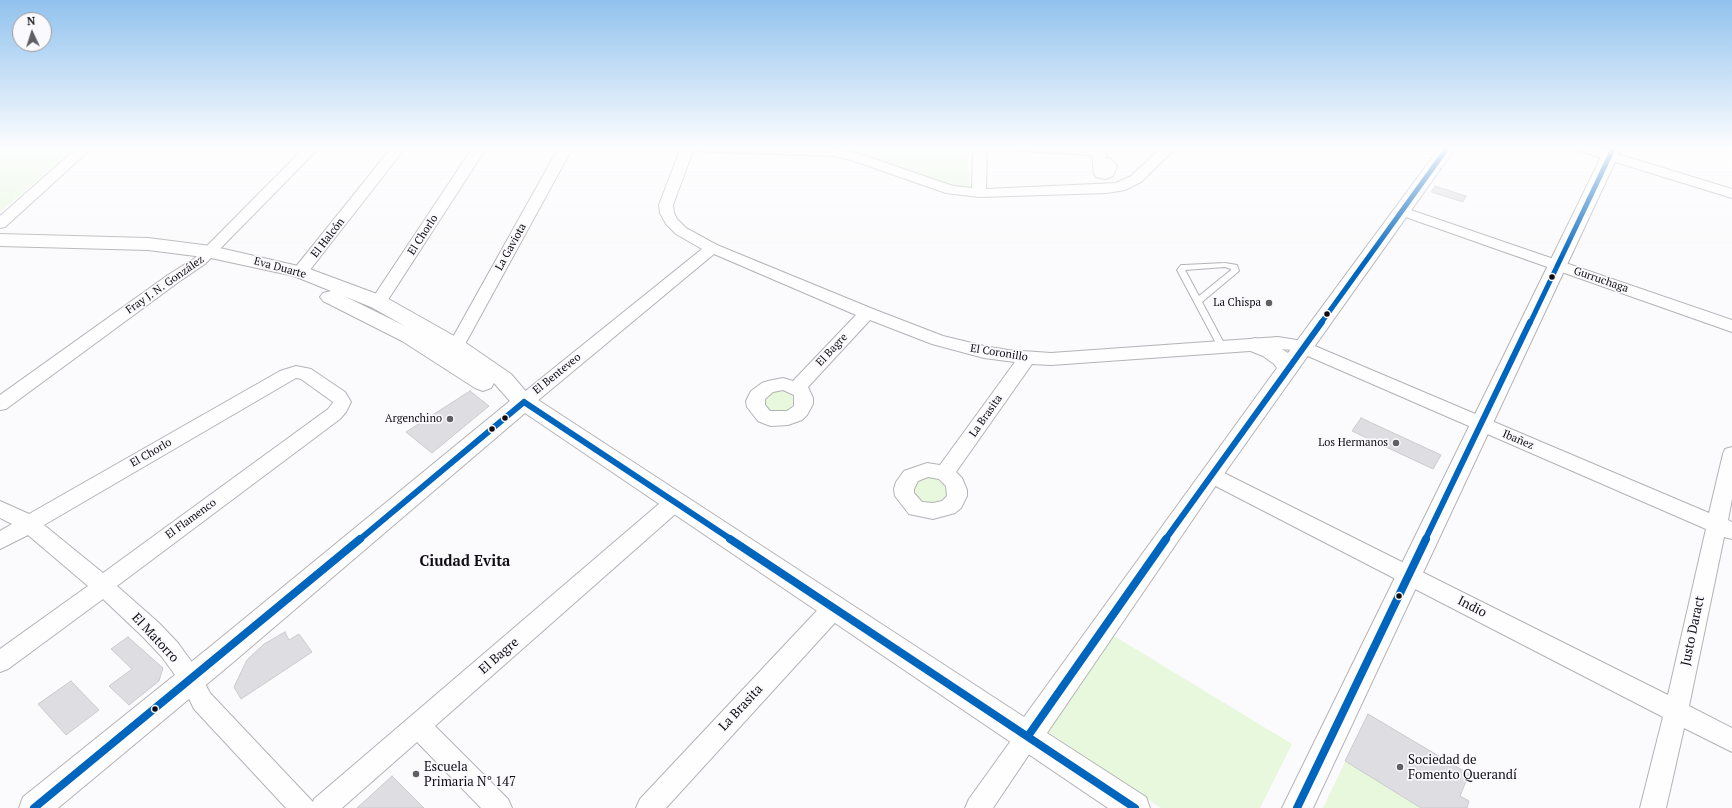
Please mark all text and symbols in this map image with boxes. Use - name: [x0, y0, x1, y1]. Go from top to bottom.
- north arrow: [12, 12, 52, 52]
- text: N: [27, 14, 36, 28]
- street label: El Chorlo: [405, 212, 441, 258]
- street label: El Halcón: [308, 215, 348, 261]
- street label: La Gaviota: [493, 221, 529, 273]
- street label: Fray J. N. González: [123, 253, 207, 317]
- street label: Eva Duarte: [252, 255, 308, 281]
- street label: Gurruchaga: [1572, 264, 1630, 296]
- unlabelled marker: [1547, 272, 1557, 282]
- place label: La Chispa: [1213, 296, 1261, 310]
- marker: La Chispa: [1264, 298, 1274, 308]
- unlabelled marker: [1322, 309, 1332, 319]
- street label: El Bagre: [813, 331, 851, 369]
- street label: El Coronillo: [969, 342, 1029, 364]
- street label: El Benteveo: [530, 351, 584, 397]
- street label: La Brasita: [967, 392, 1005, 440]
- place label: Argenchino: [385, 412, 442, 426]
- unlabelled marker: [500, 413, 510, 423]
- marker: Argenchino: [445, 414, 455, 424]
- unlabelled marker: [487, 424, 497, 434]
- street label: Ibañez: [1500, 428, 1536, 452]
- street label: El Chorlo: [128, 436, 174, 470]
- place label: Los Hermanos: [1318, 436, 1388, 450]
- marker: Los Hermanos: [1391, 438, 1401, 448]
- street label: El Flamenco: [163, 496, 219, 542]
- district label: Ciudad Evita: [420, 553, 510, 571]
- unlabelled marker: [1394, 591, 1404, 601]
- street label: Indio: [1455, 593, 1489, 621]
- street label: Justo Daract: [1678, 595, 1708, 667]
- street label: El Matorro: [128, 610, 182, 666]
- street label: El Bagre: [476, 635, 522, 677]
- street label: La Brasita: [716, 682, 766, 734]
- unlabelled marker: [150, 704, 160, 714]
- place label: Sociedad de Fomento Querandí: [1408, 752, 1517, 783]
- place label: Escuela Primaria N° 147: [424, 759, 516, 790]
- marker: Sociedad de Fomento Querandí: [1395, 762, 1405, 772]
- marker: Escuela Primaria N° 147: [411, 769, 421, 779]

